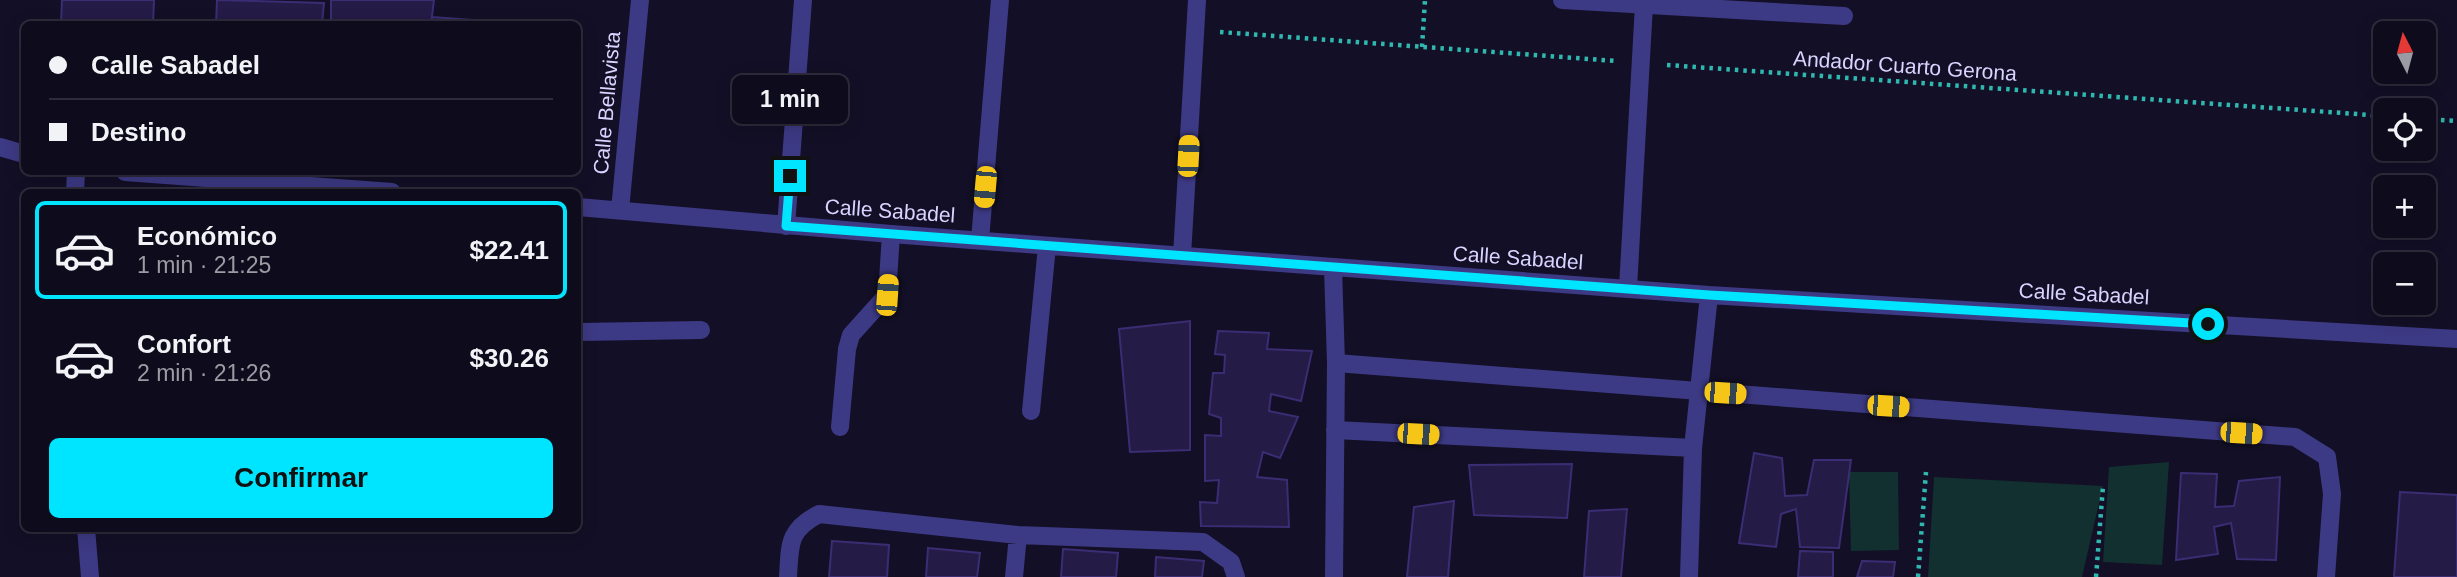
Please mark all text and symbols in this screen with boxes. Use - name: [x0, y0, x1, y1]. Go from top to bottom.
- north arrow: [2373, 21, 2436, 84]
- map controls: [2373, 21, 2436, 315]
- street label: Calle Bellavista: [589, 30, 624, 175]
- street label: Andador Cuarto Gerona: [1792, 46, 2018, 85]
- text: Calle Sabadel: [91, 50, 260, 80]
- callout: 1 min: [732, 74, 848, 124]
- text: 1 min: [760, 86, 820, 112]
- button: locate: [2373, 98, 2436, 161]
- text: Destino: [91, 117, 186, 147]
- car: [1177, 134, 1200, 178]
- route end: [774, 160, 806, 192]
- car: [973, 165, 998, 209]
- button: +: [2373, 175, 2436, 238]
- street label: Calle Sabadel: [824, 194, 956, 227]
- icon: car: [53, 219, 116, 282]
- text: Económico: [137, 221, 277, 251]
- text: $22.41: [469, 235, 549, 265]
- street label: Calle Sabadel: [1452, 241, 1584, 274]
- text: 1 min · 21:25: [137, 252, 271, 278]
- button: −: [2373, 252, 2436, 315]
- car: [876, 273, 899, 317]
- street label: Calle Sabadel: [2018, 279, 2150, 308]
- route start: [2192, 308, 2224, 340]
- icon: car: [53, 327, 116, 390]
- text: Confort: [137, 329, 231, 359]
- text: $30.26: [469, 343, 549, 373]
- text: 2 min · 21:26: [137, 360, 271, 386]
- car: [1704, 381, 1747, 405]
- car: [1867, 394, 1910, 418]
- car: [2220, 421, 2263, 445]
- car: [1397, 422, 1440, 446]
- button: Confirmar: [49, 438, 553, 518]

